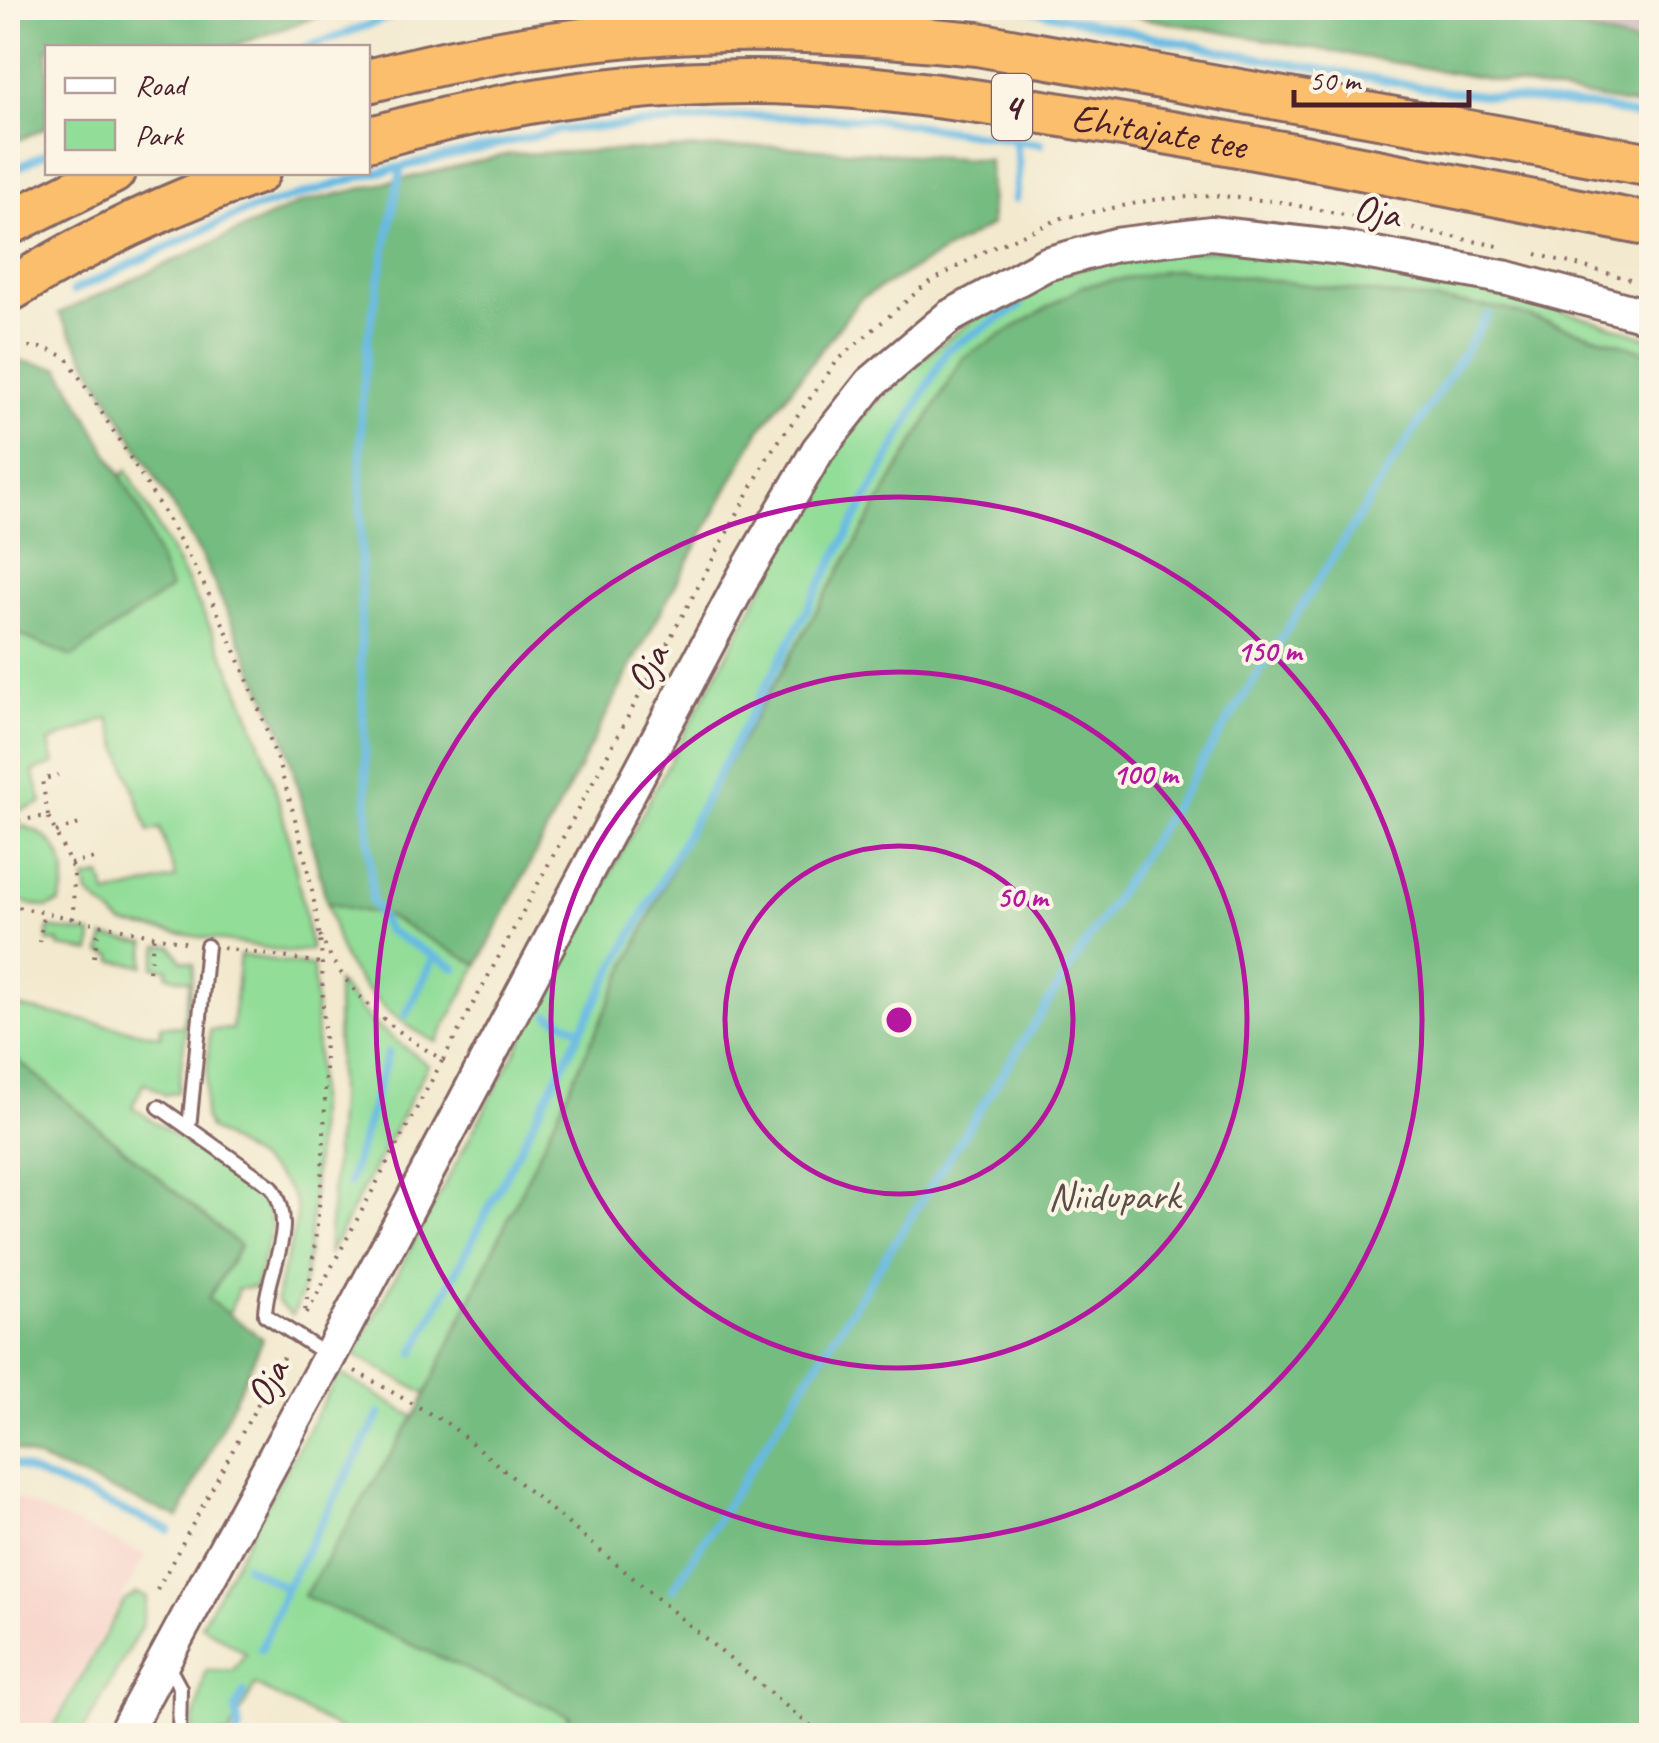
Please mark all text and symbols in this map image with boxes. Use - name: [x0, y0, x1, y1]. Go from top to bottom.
- legend: [45, 45, 370, 175]
- scale bar: [1294, 45, 1469, 107]
- text: 50 m: [1309, 61, 1362, 99]
- text: Road: [135, 66, 189, 104]
- road number: 4: [992, 74, 1032, 140]
- street label: Ehitajate tee: [1068, 92, 1253, 172]
- text: Park: [135, 116, 185, 154]
- street label: Oja: [1350, 182, 1407, 240]
- text: 150 m: [1237, 632, 1304, 670]
- street label: Oja: [614, 634, 681, 700]
- text: 100 m: [1113, 755, 1180, 793]
- text: 50 m: [997, 878, 1050, 916]
- centre of rings: [881, 1002, 917, 1038]
- park label: Niidupark: [1048, 1171, 1183, 1221]
- street label: Oja: [234, 1348, 301, 1415]

